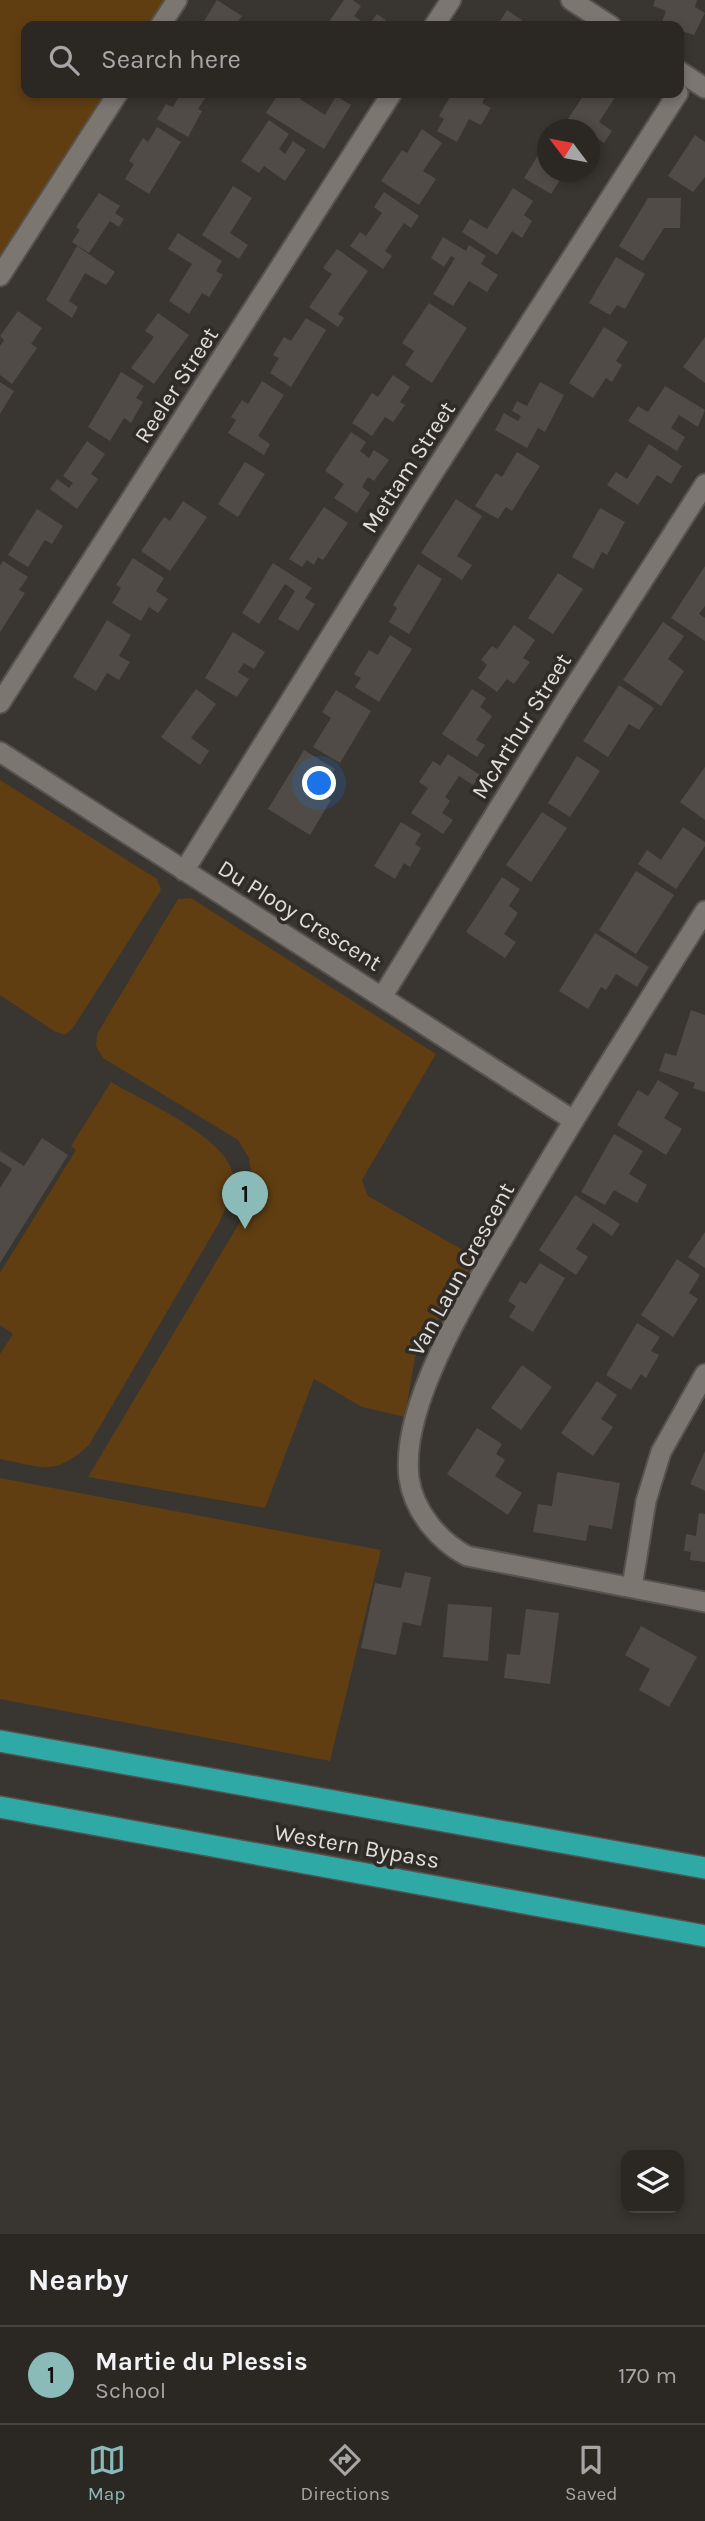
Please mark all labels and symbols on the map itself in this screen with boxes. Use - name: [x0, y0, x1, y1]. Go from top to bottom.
- north arrow: [537, 119, 600, 182]
- street label: Reeler Street: [129, 322, 224, 448]
- street label: Mettam Street: [356, 396, 461, 538]
- street label: McArthur Street: [466, 648, 577, 804]
- your location: [302, 766, 336, 800]
- street label: Du Plooy Crescent: [213, 854, 387, 977]
- pin: 1: [222, 1171, 268, 1229]
- street label: Van Laun Crescent: [403, 1178, 520, 1360]
- street label: Western Bypass: [272, 1819, 442, 1874]

